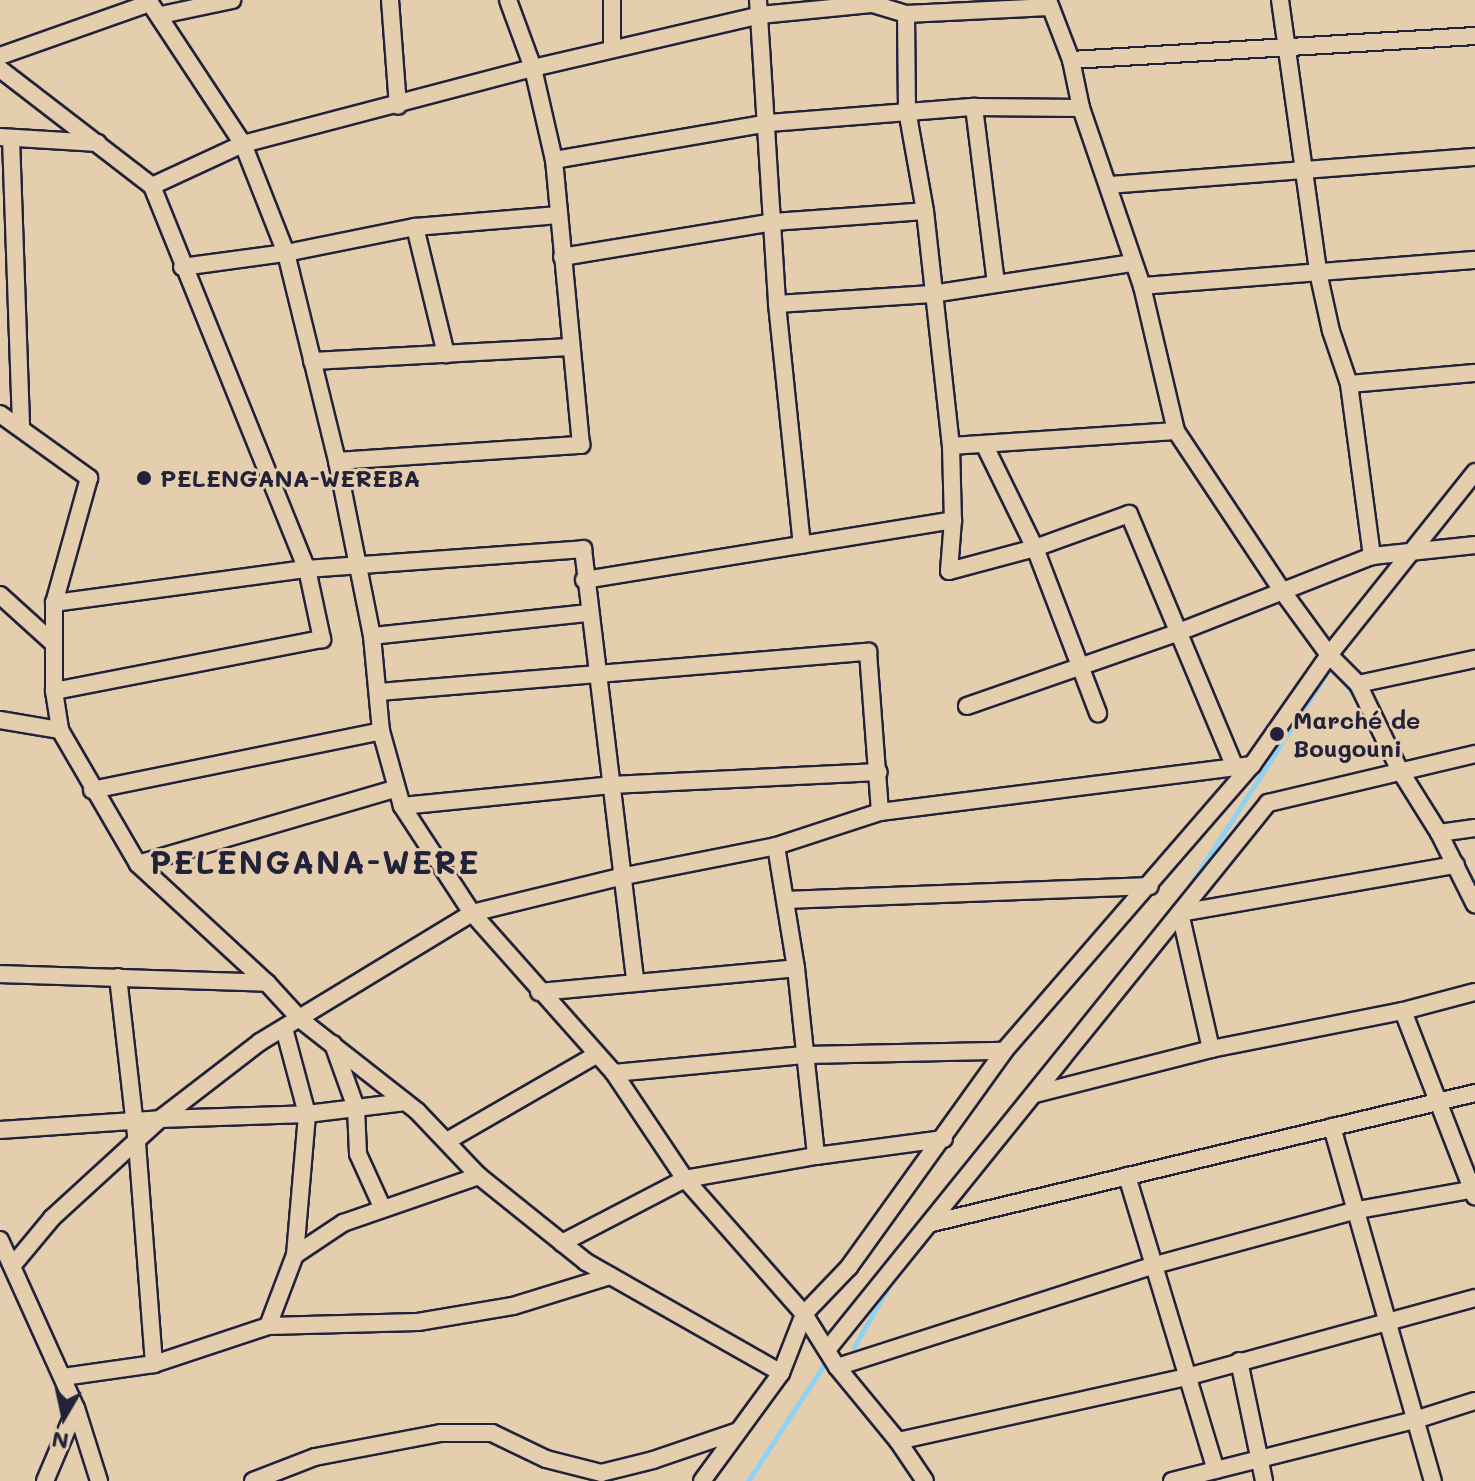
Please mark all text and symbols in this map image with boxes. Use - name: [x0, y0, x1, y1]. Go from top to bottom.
- place label: PELENGANA-WEREBA: [160, 464, 420, 492]
- marker: PELENGANA-WEREBA: [135, 469, 153, 487]
- place label: Marché de Bougouni: [1293, 706, 1420, 762]
- marker: Marché de Bougouni: [1268, 725, 1286, 743]
- district label: PELENGANA-WERE: [149, 842, 481, 880]
- north arrow: [24, 1377, 104, 1457]
- text: N: [50, 1426, 71, 1457]

